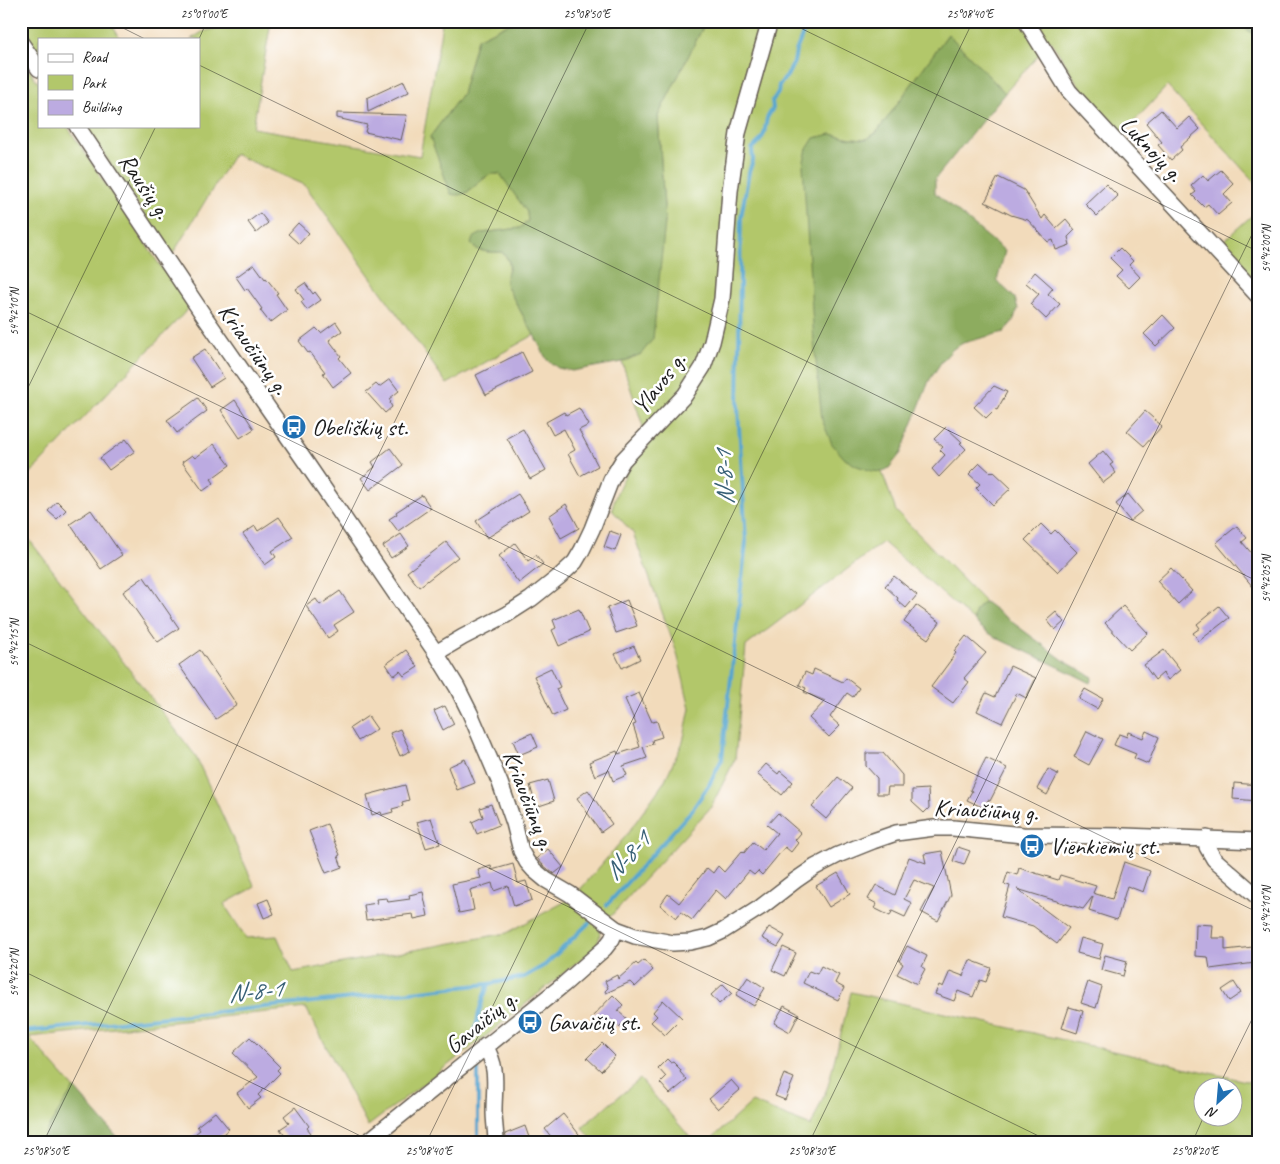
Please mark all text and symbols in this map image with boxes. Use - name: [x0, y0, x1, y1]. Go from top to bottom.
- text: 25°09'00"E: [181, 6, 229, 22]
- text: 25°08'50"E: [564, 6, 612, 22]
- text: 25°08'40"E: [947, 6, 995, 22]
- legend: [38, 38, 200, 128]
- text: Road: [82, 48, 109, 67]
- text: Park: [82, 74, 107, 93]
- text: Building: [82, 98, 122, 117]
- street label: Luknojų g.: [1114, 110, 1190, 188]
- street label: Raušių g.: [112, 147, 178, 225]
- text: 54°42'00"N: [1258, 224, 1274, 273]
- text: 54°42'10"N: [6, 287, 22, 336]
- street label: Kriaučiūnų g.: [212, 298, 296, 401]
- street label: Ylavos g.: [626, 346, 693, 420]
- place label: Obeliškių st.: [312, 412, 408, 442]
- bus stop icon: Obeliškių st.: [281, 414, 307, 440]
- water label: N-8-1: [706, 446, 741, 506]
- text: 54°42'05"N: [1258, 554, 1274, 603]
- text: 54°42'15"N: [6, 618, 22, 667]
- street label: Kriaučiūnų g.: [496, 746, 562, 854]
- street label: Kriaučiūnų g.: [933, 792, 1039, 828]
- water label: N-8-1: [597, 822, 660, 887]
- place label: Vienkiemių st.: [1050, 831, 1160, 861]
- bus stop icon: Vienkiemių st.: [1019, 833, 1045, 859]
- text: 54°42'10"N: [1258, 885, 1274, 934]
- text: 54°42'20"N: [6, 948, 22, 997]
- water label: N-8-1: [227, 972, 288, 1010]
- street label: Gavaičių g.: [439, 984, 524, 1060]
- place label: Gavaičių st.: [548, 1007, 641, 1037]
- bus stop icon: Gavaičių st.: [517, 1009, 543, 1035]
- north arrow: [1192, 1076, 1242, 1126]
- text: N: [1203, 1103, 1220, 1123]
- text: 25°08'50"E: [23, 1143, 71, 1159]
- text: 25°08'40"E: [406, 1143, 454, 1159]
- text: 25°08'30"E: [789, 1143, 837, 1159]
- text: 25°08'20"E: [1172, 1143, 1220, 1159]

